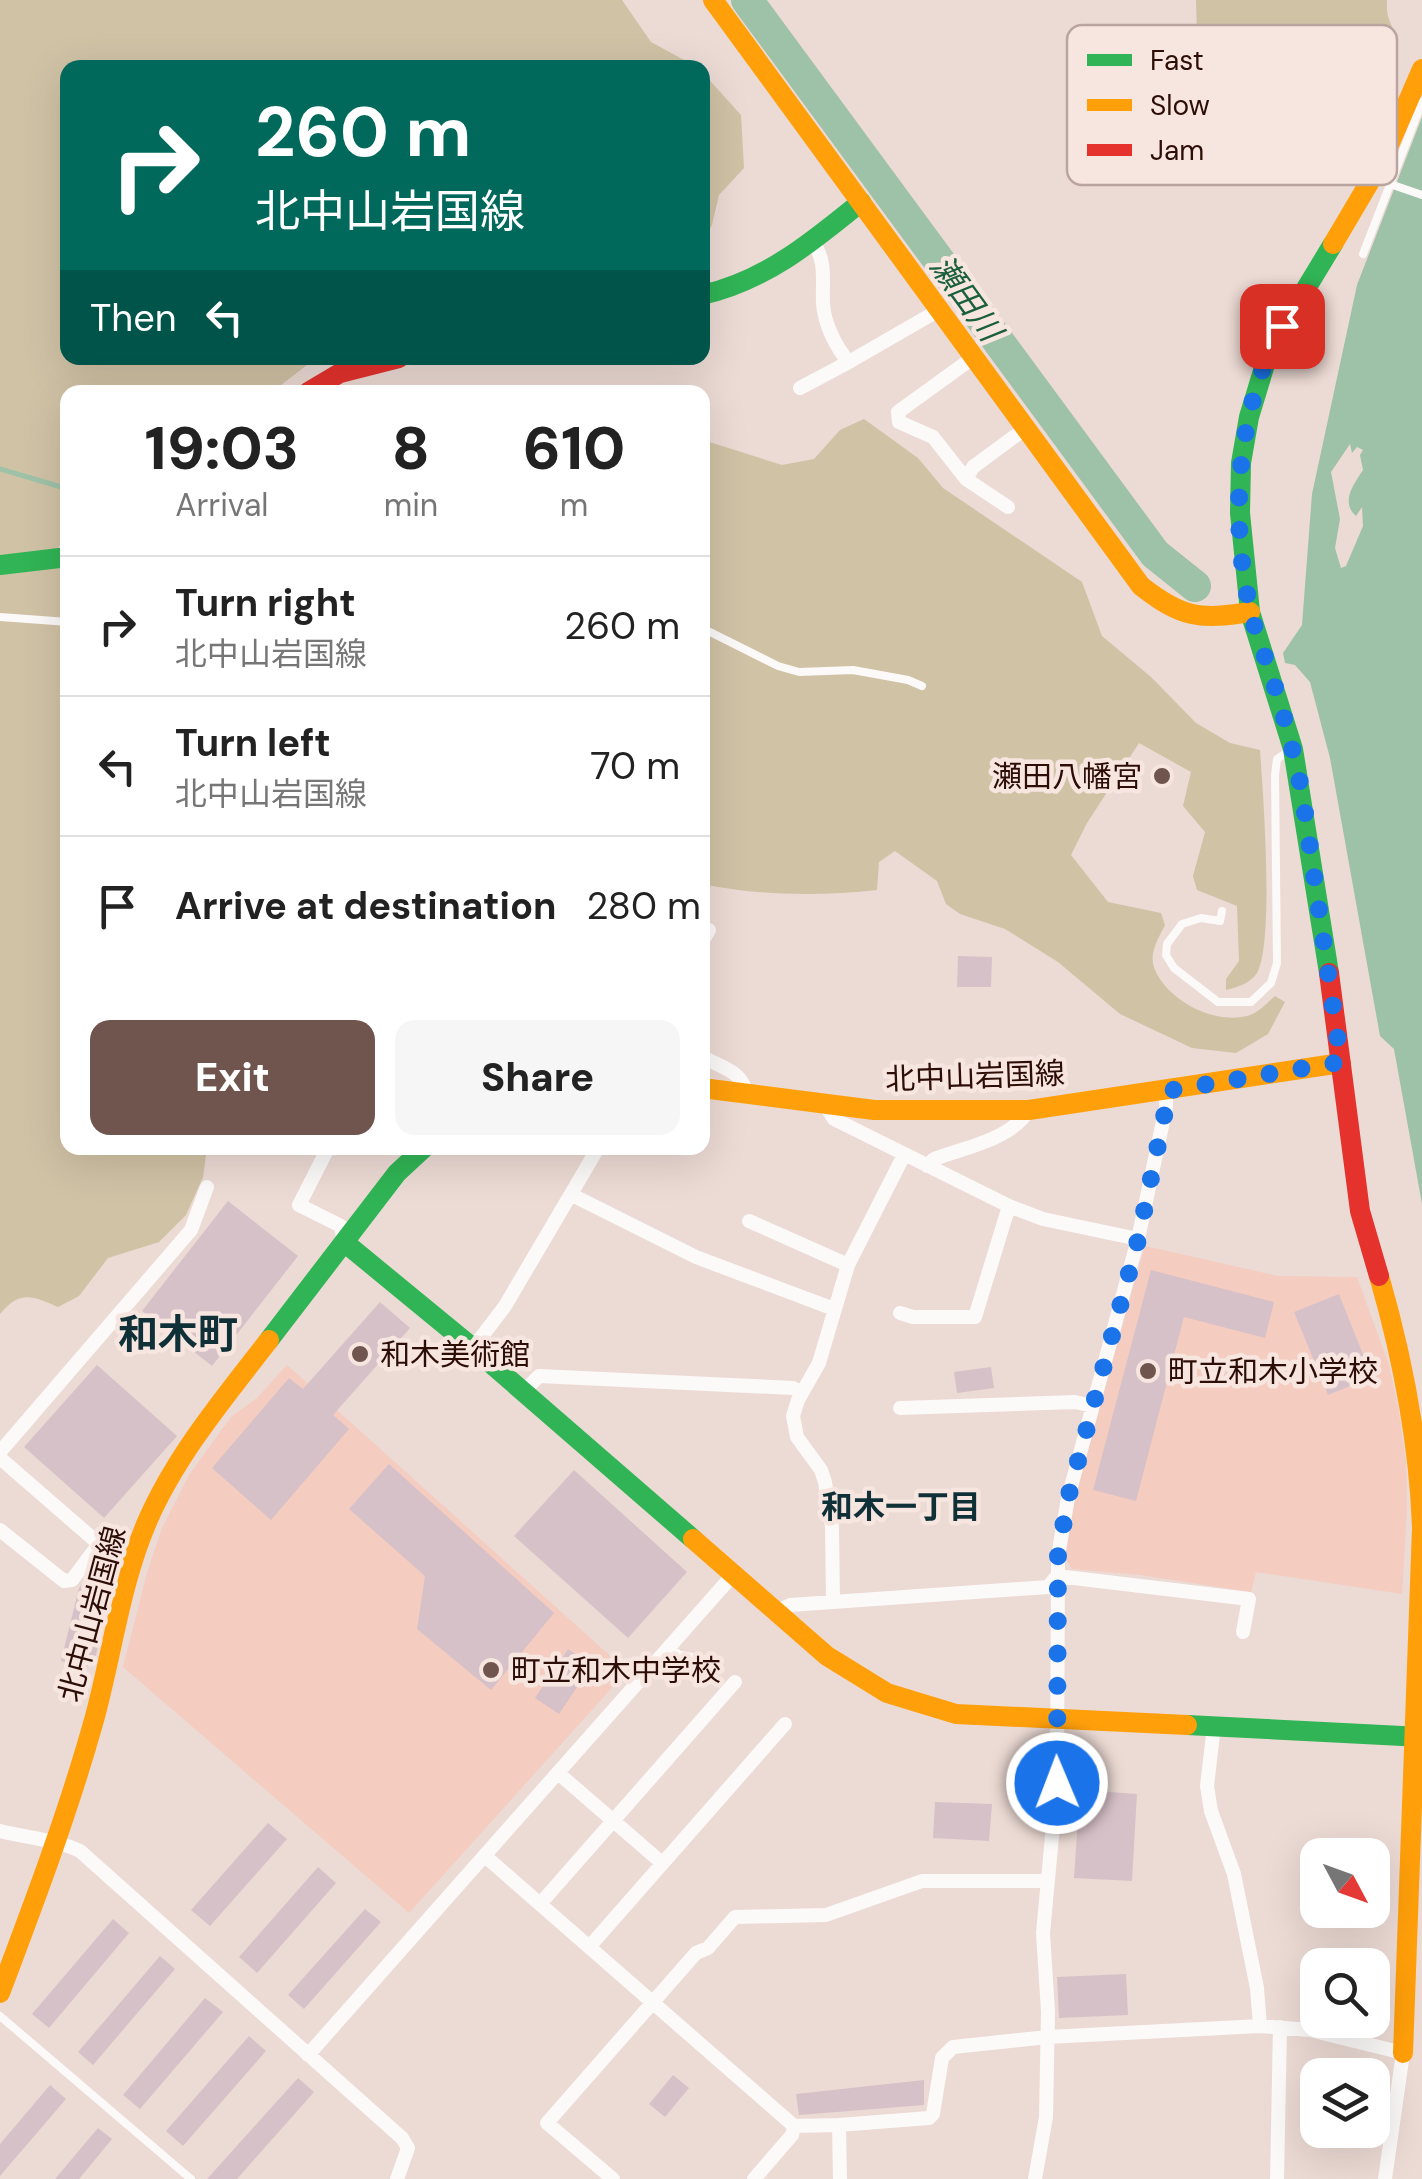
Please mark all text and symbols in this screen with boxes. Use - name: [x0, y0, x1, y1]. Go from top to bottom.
- legend: [1067, 25, 1397, 185]
- text: Fast: [1150, 42, 1204, 79]
- text: 260 m: [255, 87, 471, 178]
- text: Slow: [1150, 87, 1210, 124]
- icon: right: [90, 100, 220, 230]
- text: Jam: [1150, 132, 1204, 169]
- text: 北中山岩国線: [255, 182, 525, 241]
- water label: 瀬田川: [921, 247, 1013, 352]
- pin: [1240, 284, 1325, 369]
- icon: left: [197, 290, 252, 345]
- text: Then: [90, 293, 177, 343]
- icon: arrive: [1255, 299, 1310, 354]
- text: 19:03: [145, 409, 299, 488]
- text: 8: [392, 409, 430, 488]
- text: 610: [523, 409, 625, 488]
- text: Arrival: [175, 484, 268, 526]
- text: min: [384, 484, 438, 526]
- text: m: [560, 484, 588, 526]
- text: Turn right: [175, 578, 356, 628]
- icon: right: [90, 599, 145, 654]
- text: 260 m: [564, 601, 680, 651]
- text: 北中山岩国線: [175, 633, 367, 675]
- text: Turn left: [175, 718, 331, 768]
- icon: left: [90, 739, 145, 794]
- text: 70 m: [590, 741, 680, 791]
- place label: 瀬田八幡宮: [992, 757, 1142, 796]
- marker: 瀬田八幡宮: [1151, 765, 1173, 787]
- text: 北中山岩国線: [175, 773, 367, 815]
- icon: arrive: [90, 879, 145, 934]
- text: Arrive at destination: [175, 881, 557, 931]
- text: 280 m: [587, 881, 701, 931]
- button: Exit: [90, 1020, 375, 1135]
- button: Share: [395, 1020, 680, 1135]
- street label: 北中山岩国線: [884, 1053, 1066, 1099]
- district label: 和木町: [118, 1308, 238, 1360]
- place label: 和木美術館: [380, 1335, 530, 1374]
- marker: 和木美術館: [349, 1343, 371, 1365]
- place label: 町立和木小学校: [1168, 1352, 1378, 1391]
- marker: 町立和木小学校: [1137, 1360, 1159, 1382]
- district label: 和木一丁目: [821, 1486, 981, 1528]
- street label: 北中山岩国線: [50, 1522, 134, 1706]
- place label: 町立和木中学校: [511, 1651, 721, 1690]
- marker: 町立和木中学校: [480, 1659, 502, 1681]
- position arrow: [1005, 1731, 1109, 1835]
- north arrow: [1300, 1838, 1390, 1928]
- map controls: [1300, 1838, 1390, 2148]
- button: search: [1300, 1948, 1390, 2038]
- button: layers: [1300, 2058, 1390, 2148]

